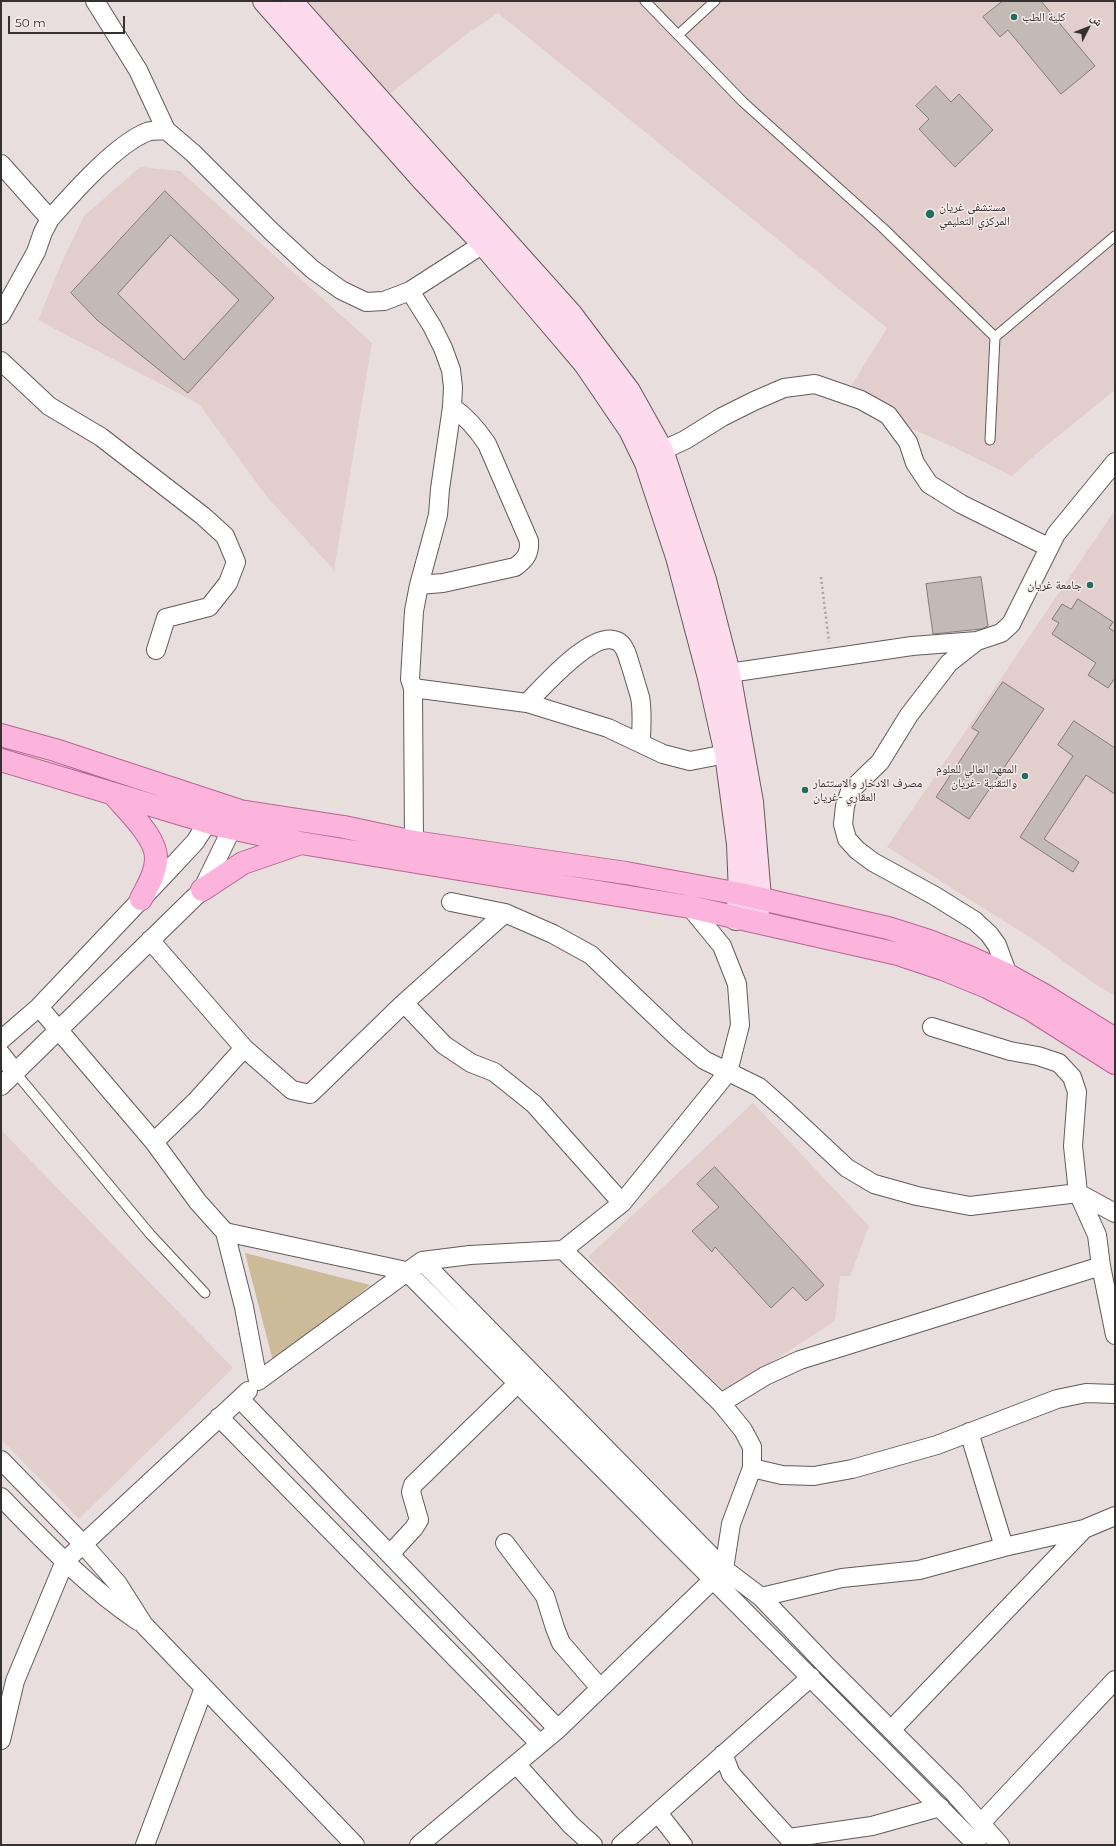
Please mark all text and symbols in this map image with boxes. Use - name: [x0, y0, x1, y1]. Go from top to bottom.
- scale bar: [10, 8, 127, 34]
- north arrow: [1068, 8, 1108, 48]
- place label: كلية الطب: [1022, 10, 1066, 24]
- text: ش: [1088, 11, 1106, 29]
- marker: كلية الطب: [1009, 12, 1019, 22]
- text: 50 m: [15, 15, 46, 30]
- place label: مستشفى غريان المركزي التعليمي: [939, 200, 1010, 228]
- marker: مستشفى غريان المركزي التعليمي: [924, 208, 936, 220]
- place label: جامعة غريان: [1027, 578, 1082, 592]
- marker: جامعة غريان: [1085, 580, 1095, 590]
- place label: المعهد العالي للعلوم والتقنية -غريان: [936, 762, 1017, 790]
- marker: المعهد العالي للعلوم والتقنية -غريان: [1020, 771, 1030, 781]
- place label: مصرف الادخار والاستثمار العقاري -غريان: [813, 776, 922, 804]
- marker: مصرف الادخار والاستثمار العقاري -غريان: [800, 785, 810, 795]

